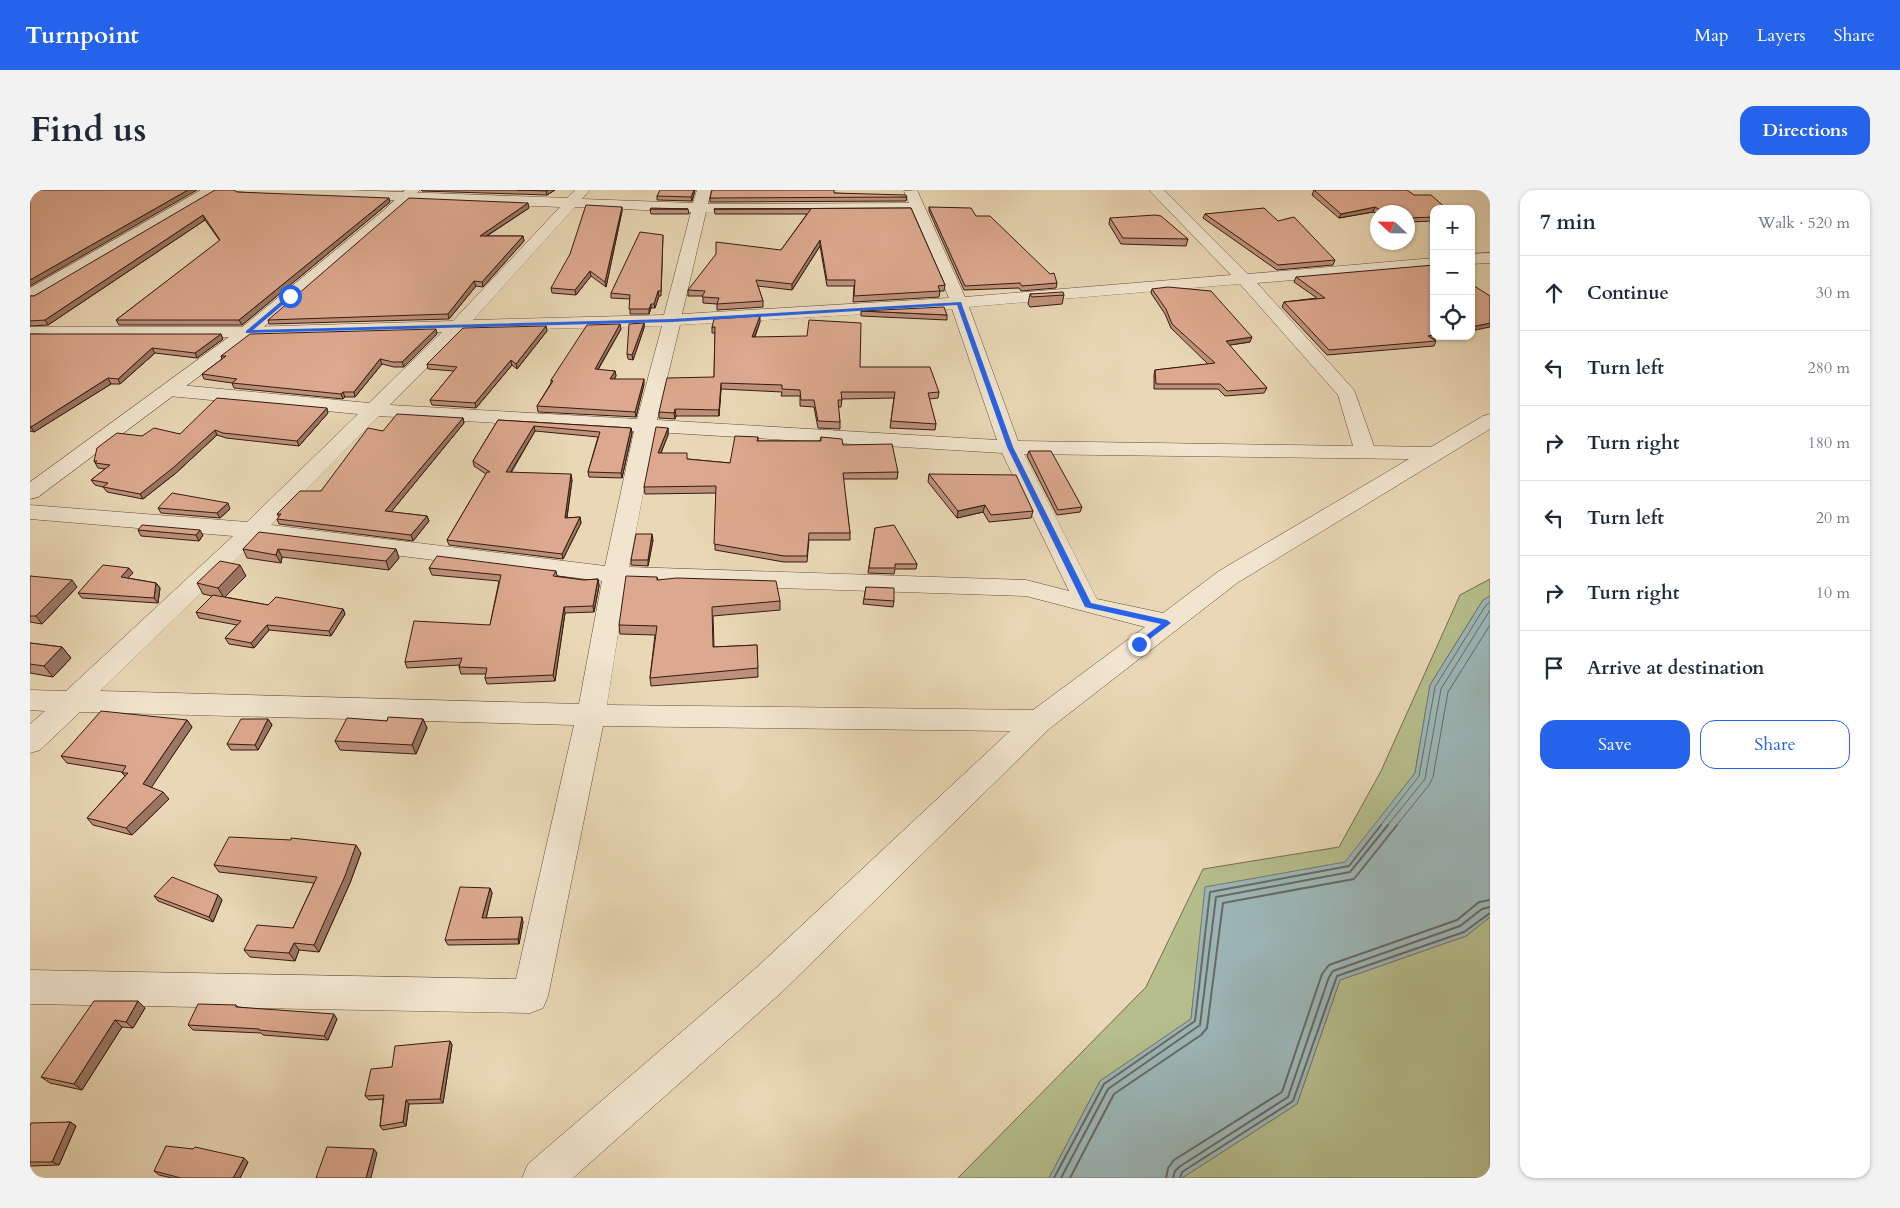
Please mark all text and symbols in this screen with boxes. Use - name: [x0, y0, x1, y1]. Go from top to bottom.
- text: Turnpoint: [25, 19, 139, 52]
- text: Map: [1694, 23, 1729, 48]
- text: Layers: [1757, 23, 1806, 48]
- text: Share: [1834, 23, 1875, 48]
- text: Find us: [30, 106, 146, 154]
- button: Directions: [1740, 106, 1870, 155]
- north arrow: [1370, 205, 1415, 250]
- map controls: [1430, 205, 1475, 340]
- button: +: [1430, 205, 1475, 250]
- text: 7 min: [1540, 208, 1596, 237]
- text: Walk · 520 m: [1758, 212, 1850, 234]
- button: −: [1430, 250, 1475, 295]
- icon: ahead: [1540, 279, 1568, 307]
- text: Continue: [1587, 280, 1669, 306]
- text: 30 m: [1816, 282, 1850, 304]
- route start: [279, 285, 302, 308]
- button: locate: [1430, 295, 1475, 340]
- icon: left: [1540, 354, 1568, 382]
- text: Turn left: [1587, 355, 1664, 381]
- text: 280 m: [1808, 357, 1850, 379]
- icon: right: [1540, 429, 1568, 457]
- text: Turn right: [1587, 430, 1679, 456]
- text: 180 m: [1808, 432, 1850, 454]
- icon: left: [1540, 504, 1568, 532]
- text: Turn left: [1587, 505, 1664, 531]
- text: 20 m: [1816, 507, 1850, 529]
- icon: right: [1540, 579, 1568, 607]
- text: Turn right: [1587, 580, 1679, 606]
- text: 10 m: [1816, 582, 1850, 604]
- route end: [1128, 633, 1151, 656]
- icon: arrive: [1540, 654, 1568, 682]
- text: Arrive at destination: [1587, 655, 1764, 681]
- button: Save: [1540, 720, 1690, 769]
- button: Share: [1700, 720, 1850, 769]

